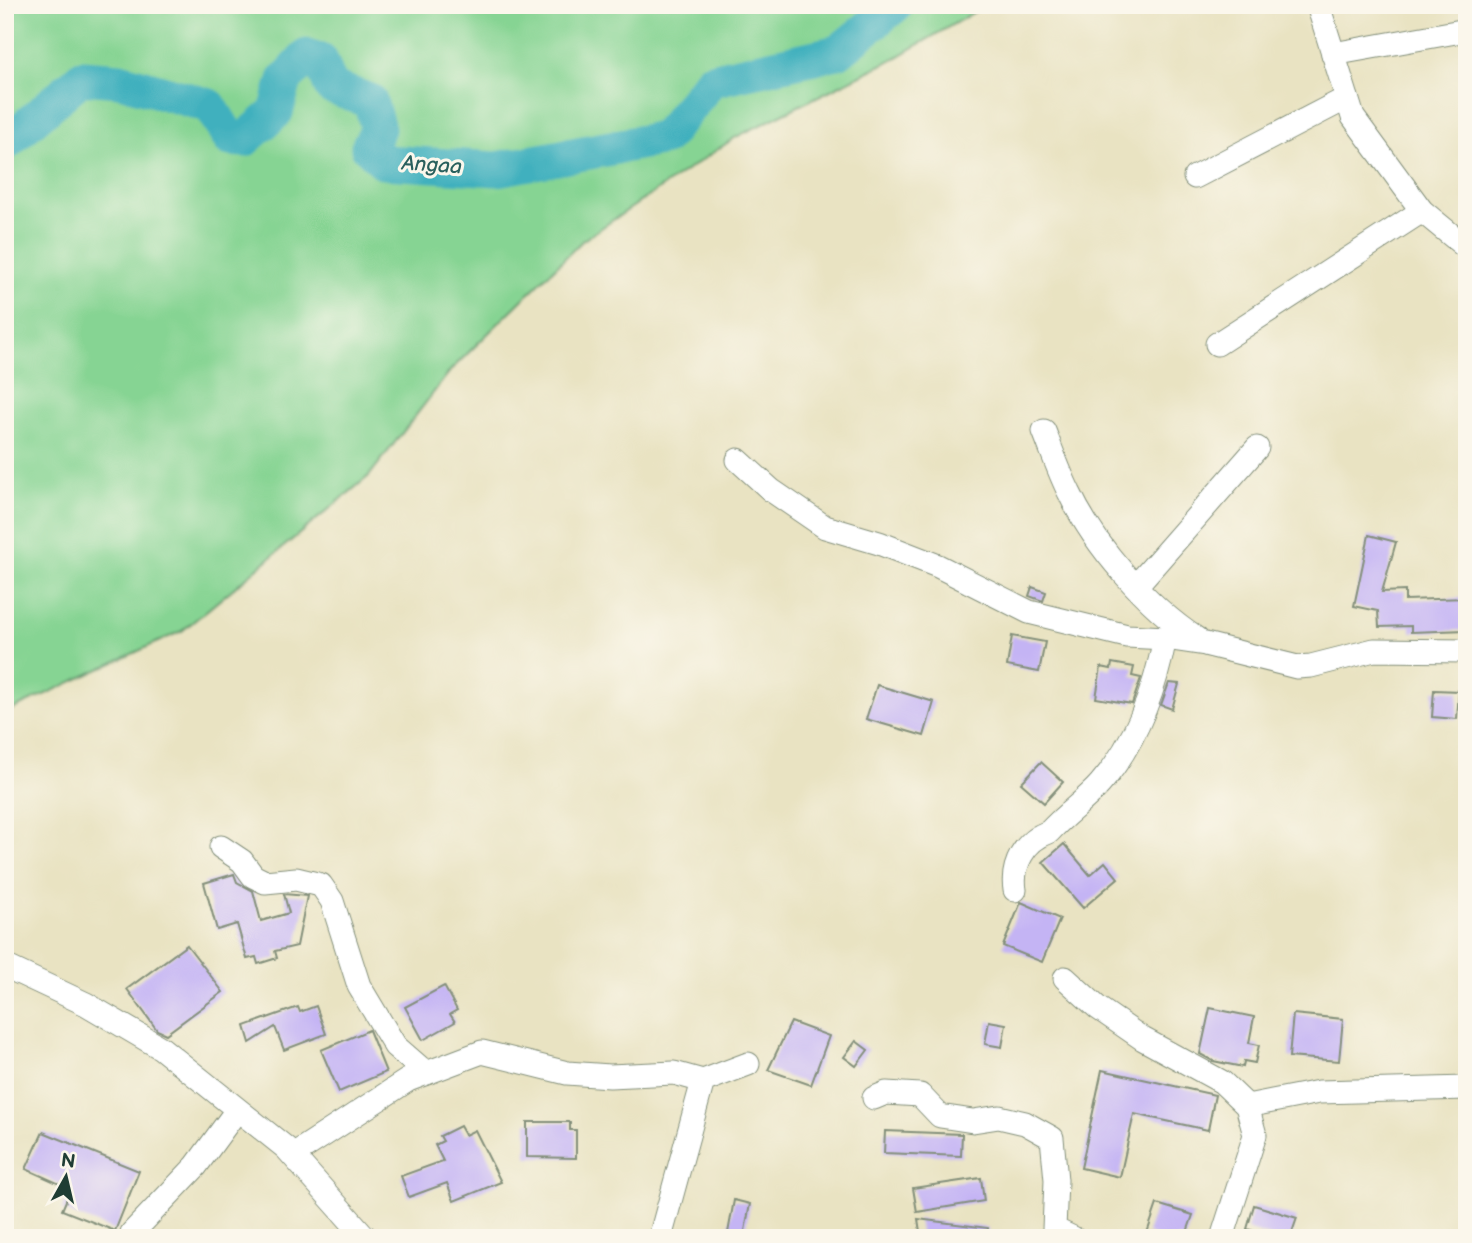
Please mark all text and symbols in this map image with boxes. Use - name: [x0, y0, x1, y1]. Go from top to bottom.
- water label: Angaa: [400, 150, 463, 180]
- north arrow: [32, 1142, 102, 1212]
- text: N: [59, 1149, 77, 1174]

